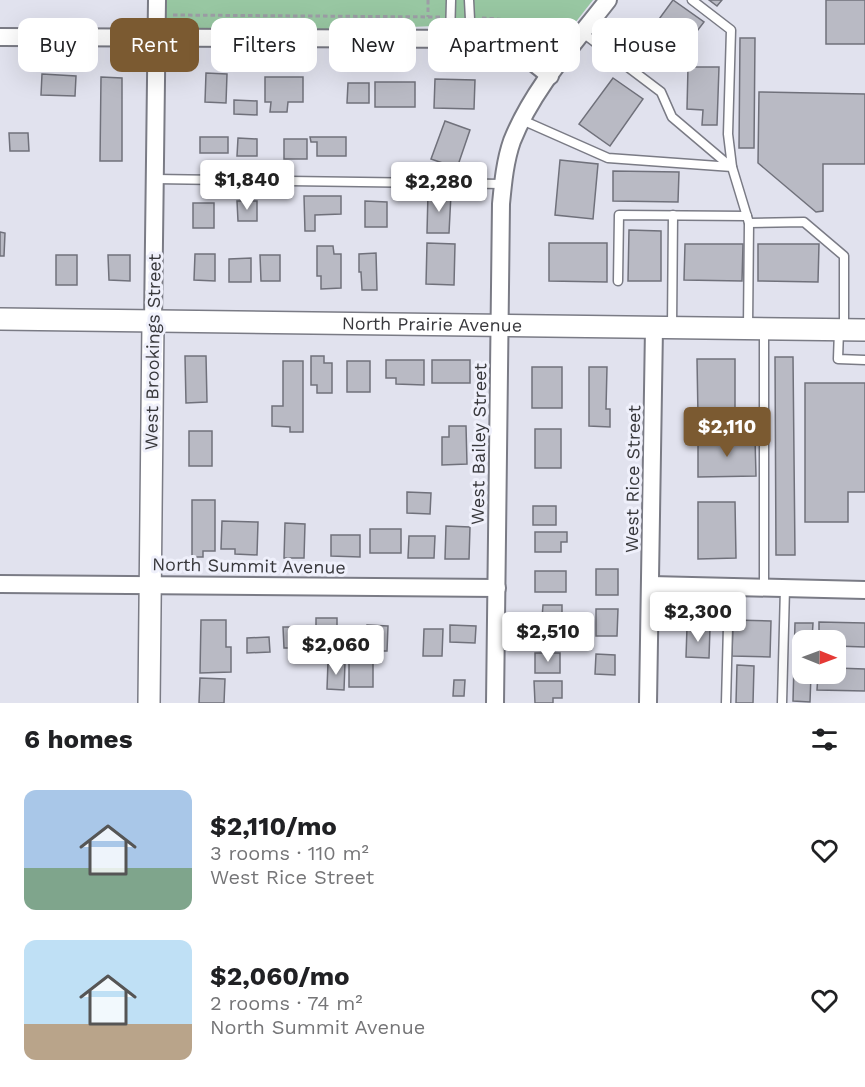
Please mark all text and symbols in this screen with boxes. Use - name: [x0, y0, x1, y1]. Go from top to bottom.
- chip: Buy: [18, 18, 98, 72]
- chip: Rent: [110, 18, 199, 72]
- chip: Filters: [211, 18, 317, 72]
- chip: New: [329, 18, 416, 72]
- chip: Apartment: [428, 18, 580, 72]
- chip: House: [592, 18, 698, 72]
- pin: $1,840: [198, 160, 296, 211]
- pin: $2,280: [390, 162, 488, 213]
- text: $1,840: [214, 167, 280, 191]
- text: $2,280: [405, 169, 473, 193]
- street label: West Brookings Street: [140, 253, 165, 450]
- street label: North Prairie Avenue: [342, 312, 522, 336]
- street label: West Bailey Street: [467, 363, 490, 525]
- street label: West Rice Street: [621, 405, 644, 553]
- pin: $2,110: [678, 407, 776, 458]
- text: $2,110: [698, 414, 756, 438]
- street label: North Summit Avenue: [152, 553, 346, 578]
- pin: $2,300: [649, 592, 747, 643]
- text: $2,300: [664, 599, 732, 623]
- pin: $2,510: [499, 612, 597, 663]
- text: $2,510: [516, 619, 580, 643]
- pin: $2,060: [287, 625, 385, 676]
- north arrow: [792, 630, 846, 684]
- map controls: [792, 630, 846, 684]
- text: $2,060: [302, 632, 370, 656]
- icon: filters: [808, 723, 841, 756]
- text: 6 homes: [24, 724, 133, 754]
- text: $2,110/mo: [210, 811, 337, 841]
- icon: home: [72, 814, 144, 886]
- icon: heart: [808, 834, 841, 867]
- text: 3 rooms · 110 m²: [210, 841, 369, 865]
- text: West Rice Street: [210, 865, 374, 889]
- text: $2,060/mo: [210, 961, 350, 991]
- icon: home: [72, 964, 144, 1036]
- icon: heart: [808, 984, 841, 1017]
- text: 2 rooms · 74 m²: [210, 991, 363, 1015]
- text: North Summit Avenue: [210, 1015, 425, 1039]

